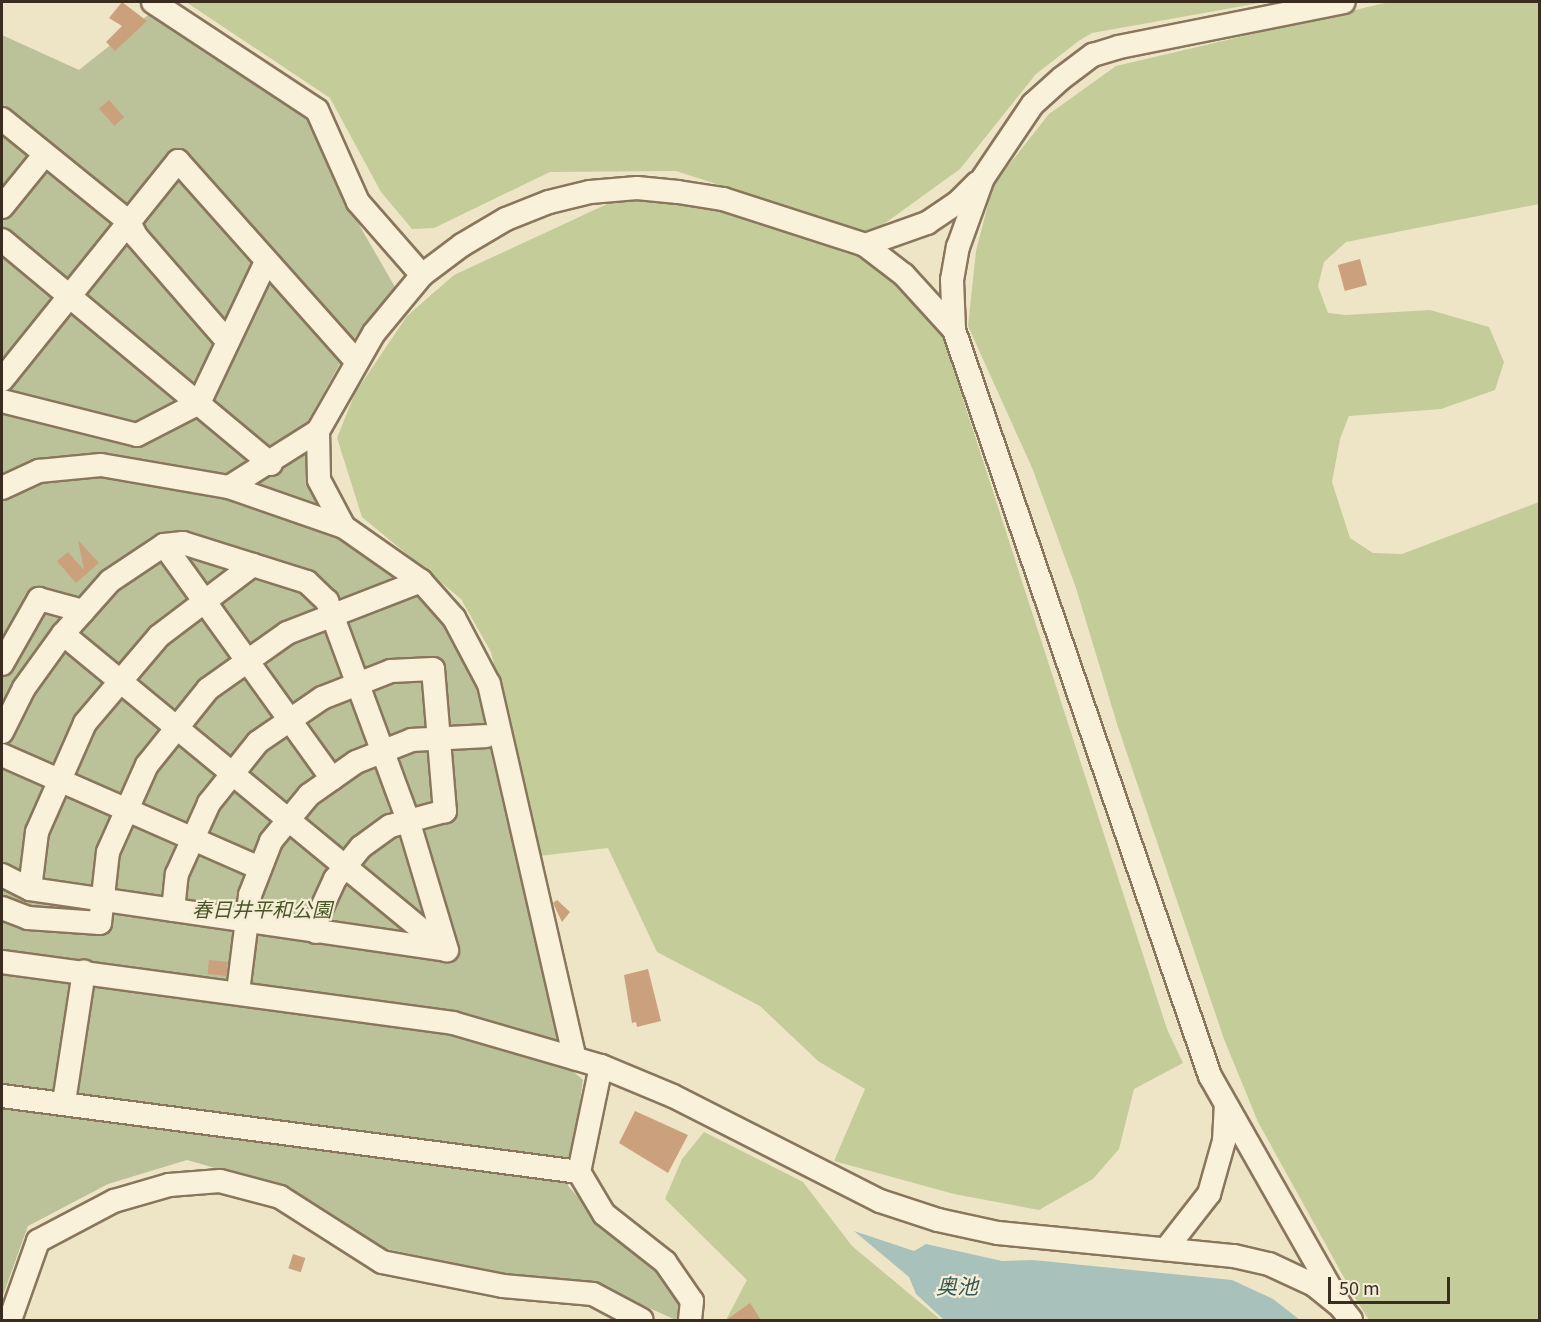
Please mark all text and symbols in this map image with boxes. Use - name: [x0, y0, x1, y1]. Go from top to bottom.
- park label: 春日井平和公園: [192, 896, 332, 920]
- scale bar: [1331, 1265, 1452, 1303]
- water label: 奥池: [936, 1272, 978, 1298]
- text: 50 m: [1339, 1274, 1380, 1300]

